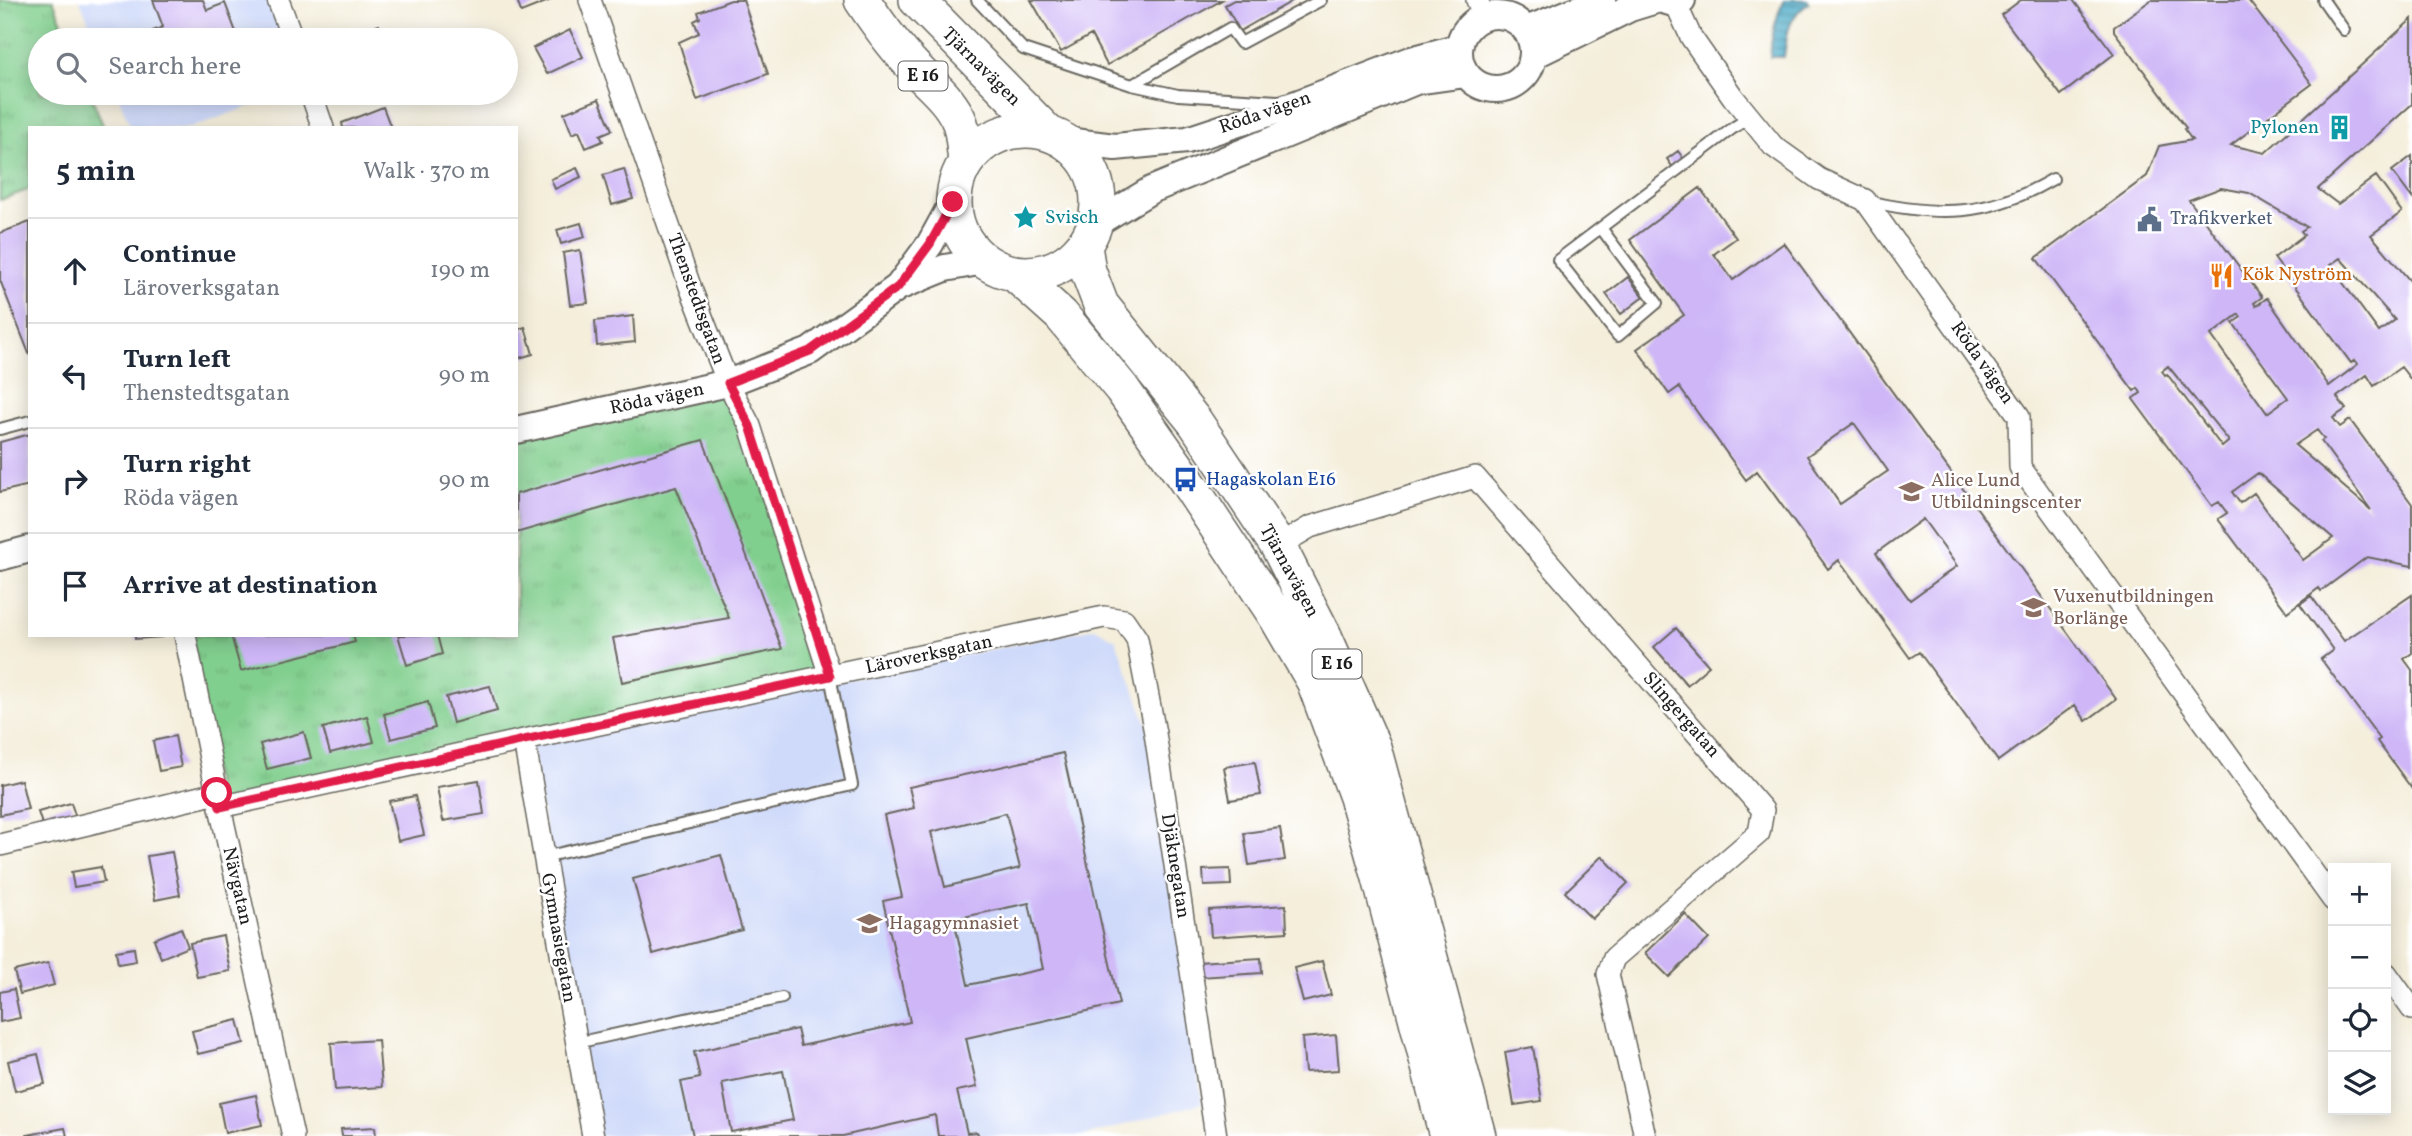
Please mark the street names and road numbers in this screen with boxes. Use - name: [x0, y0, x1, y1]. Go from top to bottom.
- street label: Tjärnavägen: [935, 21, 1027, 113]
- road number: E 16: [898, 62, 948, 90]
- street label: Röda vägen: [1216, 85, 1314, 141]
- street label: Thenstedtsgatan: [660, 230, 732, 368]
- street label: Röda vägen: [1944, 316, 2020, 410]
- street label: Röda vägen: [607, 376, 707, 422]
- street label: Tjärnavägen: [1253, 520, 1325, 622]
- street label: Läroverksgatan: [863, 629, 995, 681]
- road number: E 16: [1312, 650, 1362, 678]
- street label: Slingergatan: [1636, 666, 1726, 764]
- street label: Djäknegatan: [1154, 812, 1196, 920]
- street label: Nävgatan: [215, 844, 259, 928]
- street label: Gymnasiegatan: [534, 871, 582, 1005]

